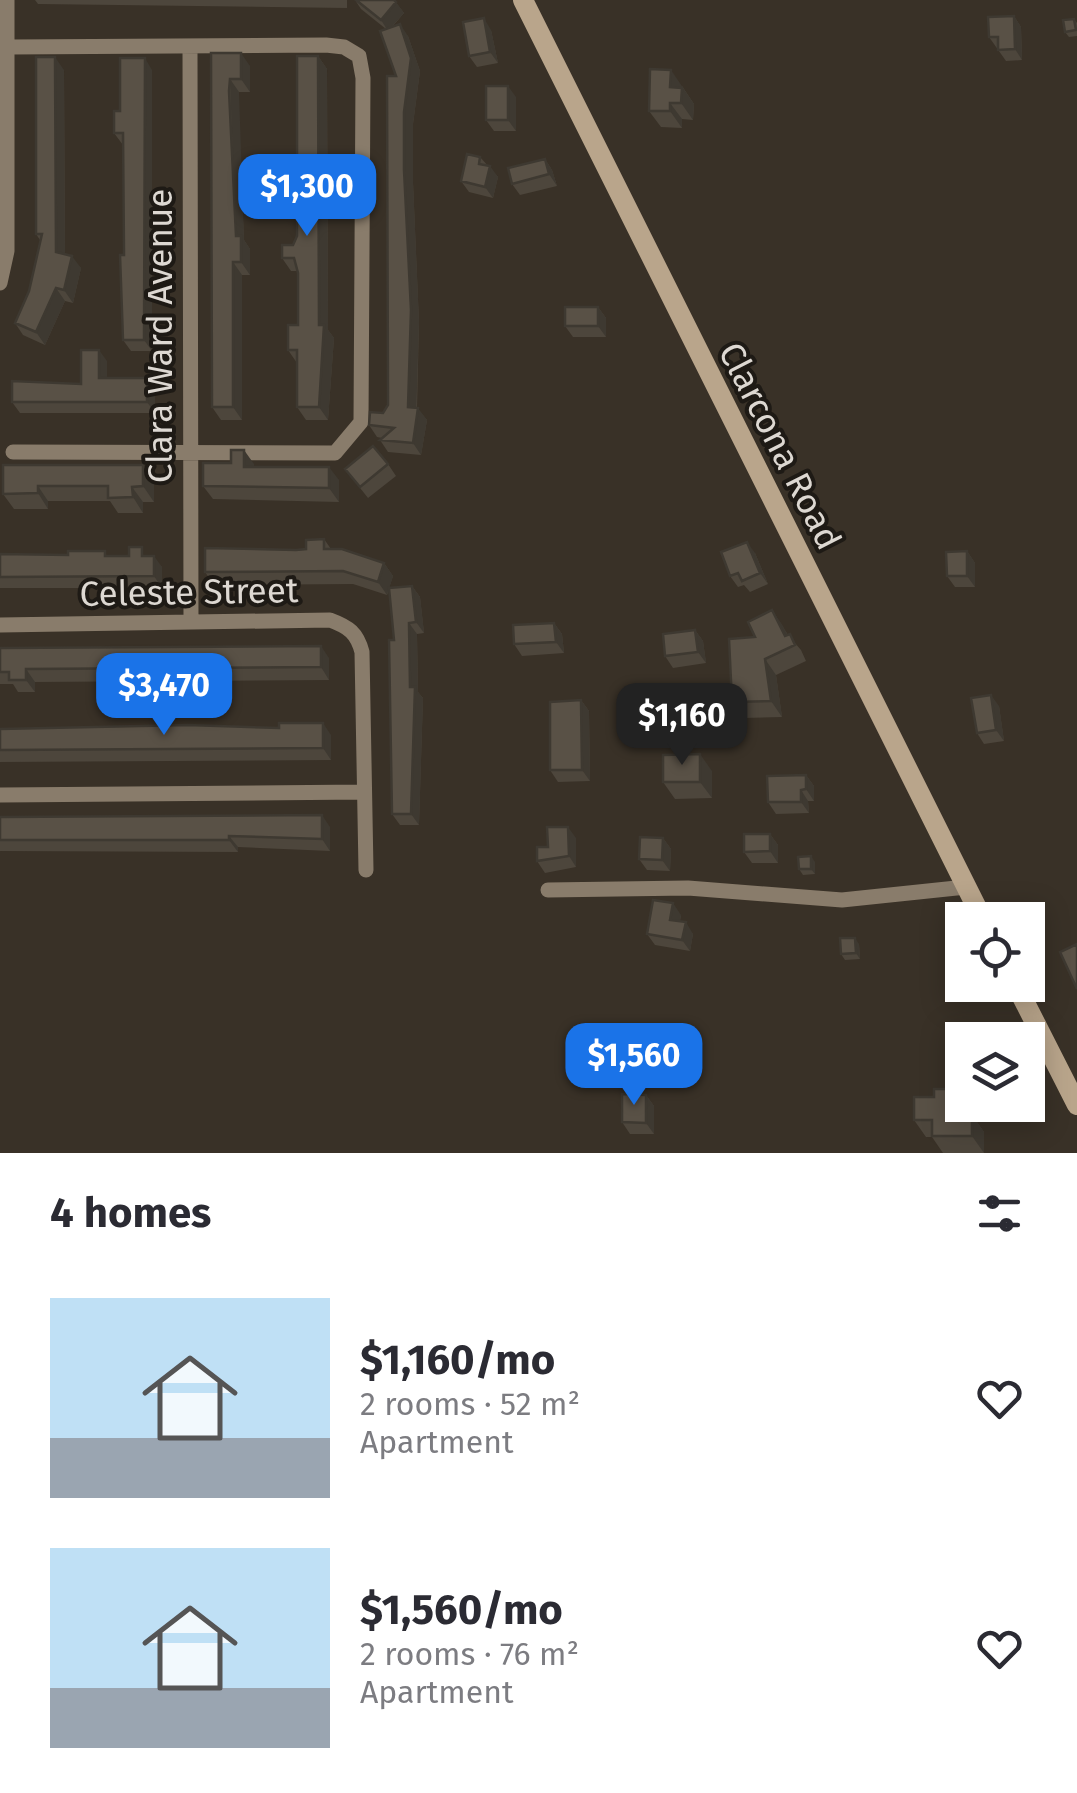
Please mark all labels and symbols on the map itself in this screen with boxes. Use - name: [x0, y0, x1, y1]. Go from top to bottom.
- pin: $1,300: [226, 154, 388, 239]
- street label: Clara Ward Avenue: [139, 189, 181, 483]
- street label: Clarcona Road: [710, 335, 850, 557]
- street label: Celeste Street: [79, 569, 299, 615]
- pin: $3,470: [83, 653, 245, 738]
- pin: $1,160: [601, 683, 763, 768]
- pin: $1,560: [553, 1023, 715, 1108]

